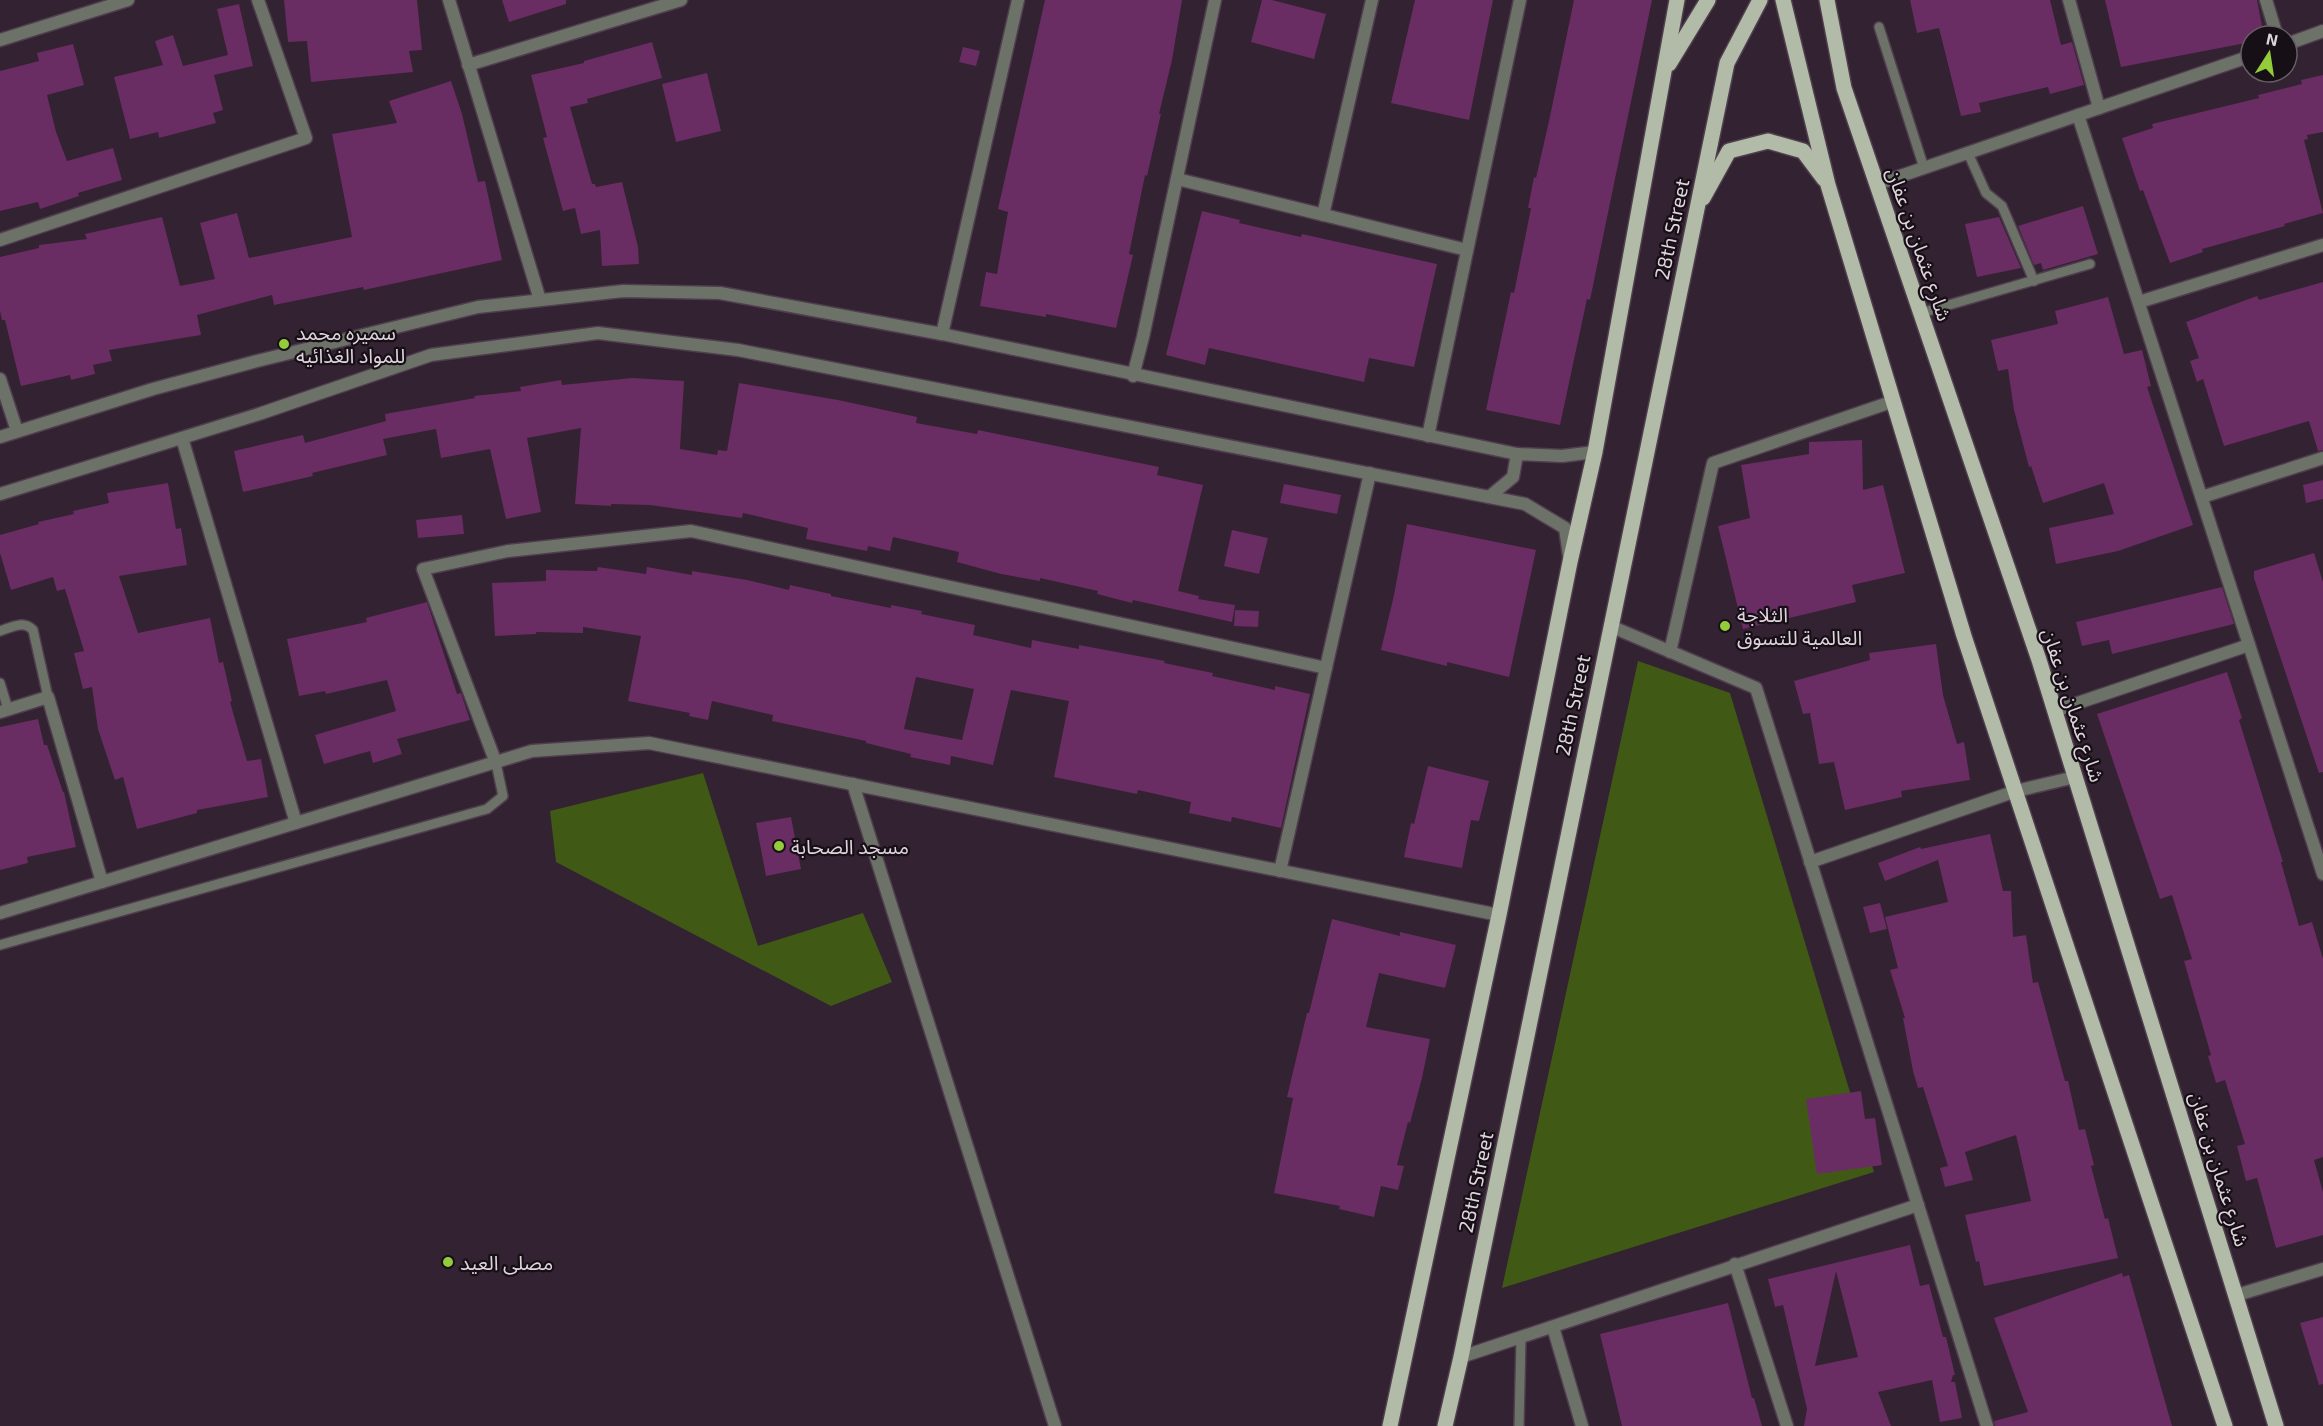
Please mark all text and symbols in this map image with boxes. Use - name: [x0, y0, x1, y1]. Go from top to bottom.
- north arrow: [2239, 24, 2299, 84]
- text: N: [2265, 28, 2280, 49]
- street label: شارع عثمان بن عفان: [1879, 164, 1957, 325]
- street label: 28th Street: [1649, 176, 1693, 282]
- place label: سميره محمد للمواد الغذائيه: [296, 320, 405, 368]
- marker: سميره محمد للمواد الغذائيه: [277, 337, 291, 351]
- place label: الثلاجة العالمية للتسوق: [1737, 602, 1862, 650]
- marker: الثلاجة العالمية للتسوق: [1718, 619, 1732, 633]
- street label: شارع عثمان بن عفان: [2034, 625, 2110, 786]
- street label: 28th Street: [1550, 652, 1594, 758]
- place label: مسجد الصحابة: [791, 834, 909, 858]
- marker: مسجد الصحابة: [772, 839, 786, 853]
- street label: شارع عثمان بن عفان: [2181, 1089, 2255, 1250]
- street label: 28th Street: [1453, 1129, 1497, 1235]
- place label: مصلى العيد: [460, 1250, 553, 1275]
- marker: مصلى العيد: [441, 1255, 455, 1269]

